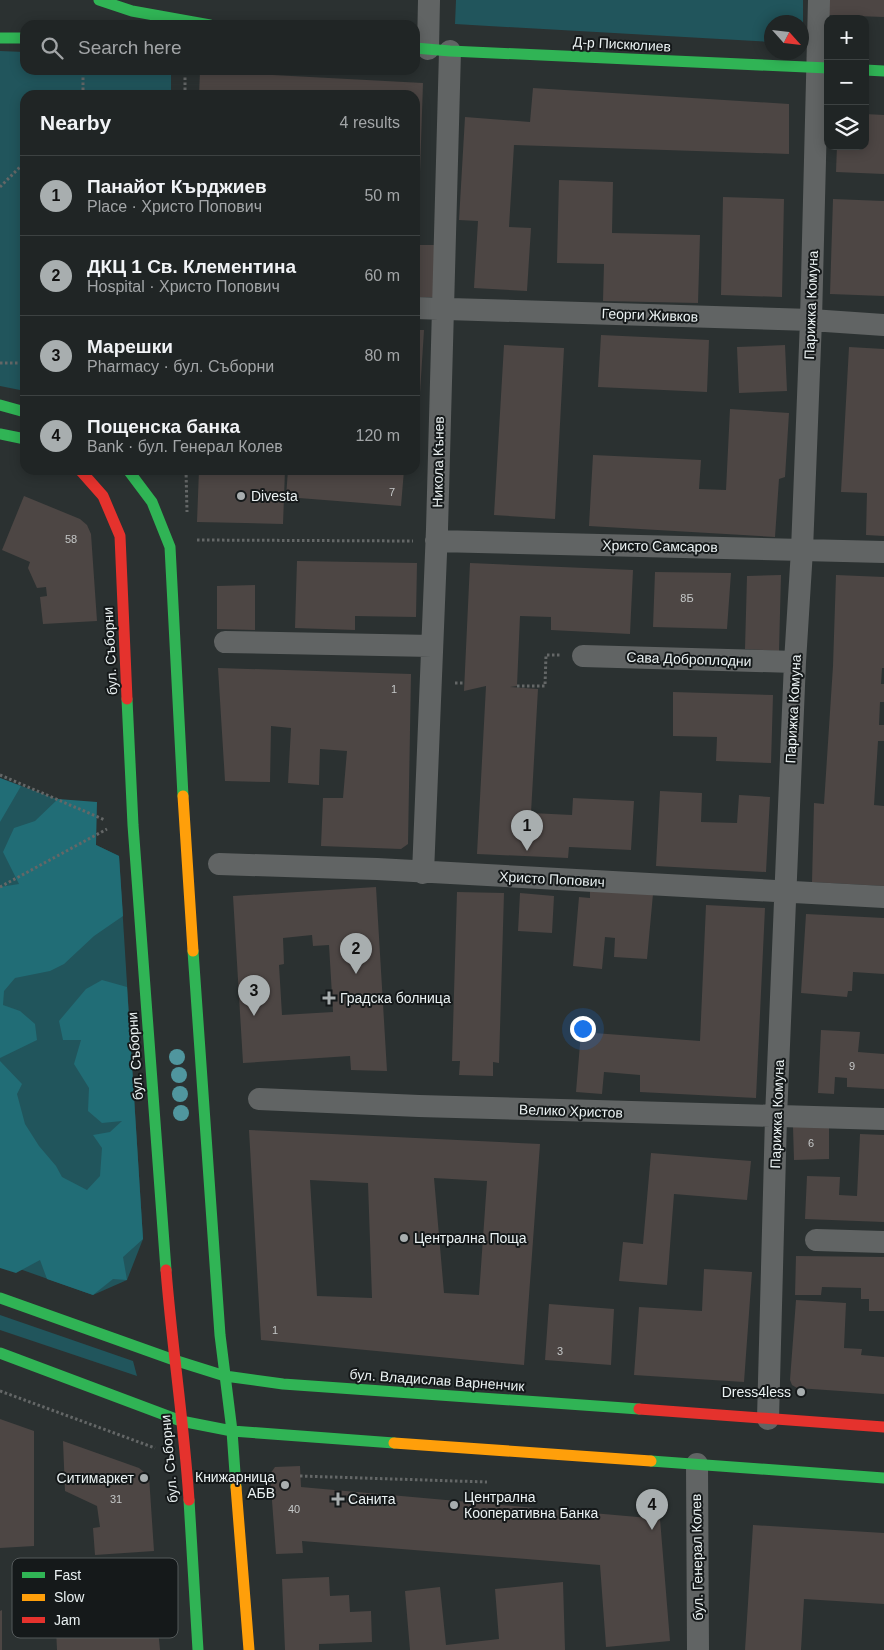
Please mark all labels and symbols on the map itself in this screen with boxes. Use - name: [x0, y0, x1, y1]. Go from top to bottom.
- north arrow: [764, 15, 809, 60]
- street label: Д-р Пискюлиев: [573, 33, 671, 55]
- street label: Парижка Комуна: [801, 250, 821, 360]
- street label: Георги Живков: [601, 305, 699, 325]
- street label: Никола Кънев: [429, 416, 447, 508]
- house number: 7: [389, 486, 395, 498]
- place label: Divesta: [251, 488, 298, 504]
- marker: Divesta: [235, 490, 247, 502]
- house number: 58: [65, 533, 77, 545]
- street label: Христо Самсаров: [602, 537, 718, 555]
- house number: 8Б: [680, 592, 694, 604]
- street label: бул. Съборни: [100, 606, 120, 696]
- street label: Сава Доброплодни: [626, 649, 752, 669]
- street label: Парижка Комуна: [782, 654, 804, 764]
- house number: 1: [391, 683, 397, 695]
- pin: 1: [511, 810, 543, 851]
- street label: Христо Попович: [499, 868, 605, 890]
- pin: 2: [340, 933, 372, 974]
- pin: 3: [238, 975, 270, 1016]
- place label: Градска болница: [340, 990, 451, 1006]
- marker: Градска болница: [322, 991, 336, 1005]
- street label: бул. Съборни: [124, 1011, 146, 1101]
- your location: [570, 1016, 596, 1042]
- street label: Парижка Комуна: [767, 1059, 787, 1169]
- house number: 9: [849, 1060, 855, 1072]
- street label: Велико Христов: [519, 1101, 623, 1121]
- house number: 6: [808, 1137, 814, 1149]
- place label: Централна Поща: [414, 1230, 527, 1246]
- marker: Централна Поща: [398, 1232, 410, 1244]
- house number: 1: [272, 1324, 278, 1336]
- house number: 3: [557, 1345, 563, 1357]
- street label: бул. Владислав Варненчик: [349, 1366, 526, 1394]
- place label: Dress4less: [722, 1384, 791, 1400]
- marker: Dress4less: [795, 1386, 807, 1398]
- street label: бул. Съборни: [157, 1414, 181, 1504]
- place label: Книжарница АБВ: [195, 1469, 275, 1501]
- place label: Ситимаркет: [57, 1470, 135, 1486]
- marker: Ситимаркет: [138, 1472, 150, 1484]
- marker: Книжарница АБВ: [279, 1479, 291, 1491]
- place label: Централна Кооперативна Банка: [464, 1489, 599, 1521]
- pin: 4: [636, 1489, 668, 1530]
- place label: Санита: [348, 1491, 396, 1507]
- house number: 31: [110, 1493, 122, 1505]
- marker: Санита: [332, 1493, 344, 1505]
- street label: бул. Генерал Колев: [688, 1493, 706, 1621]
- marker: Централна Кооперативна Банка: [448, 1499, 460, 1511]
- house number: 40: [288, 1503, 300, 1515]
- legend: [12, 1558, 178, 1638]
- text: Fast: [54, 1567, 81, 1583]
- text: Slow: [54, 1589, 85, 1605]
- text: Jam: [54, 1612, 80, 1628]

